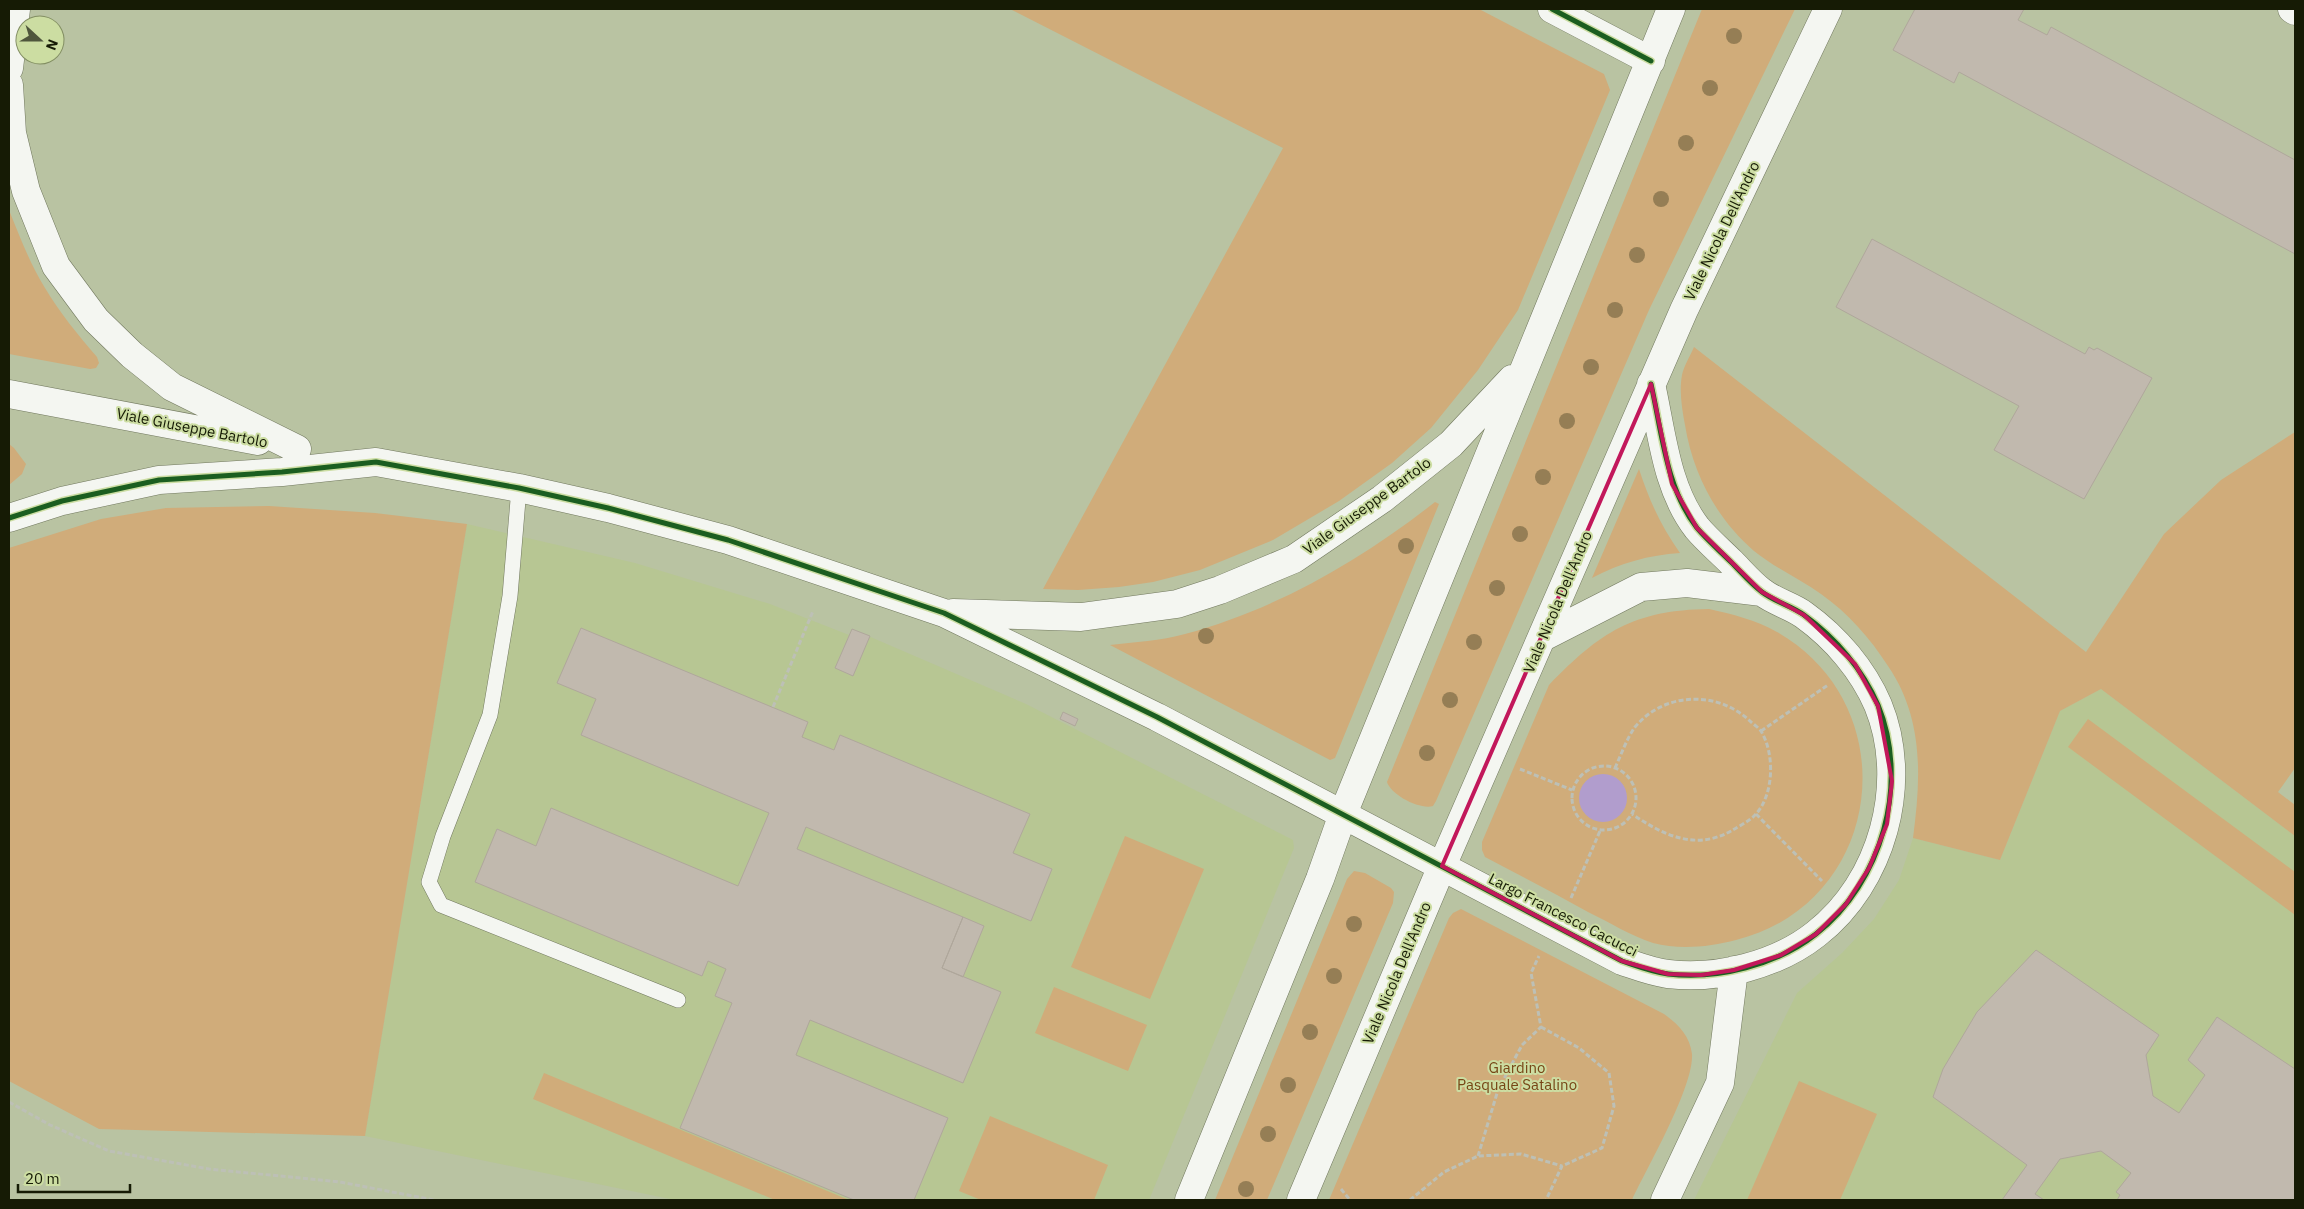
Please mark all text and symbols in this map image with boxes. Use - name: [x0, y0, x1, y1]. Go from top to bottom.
- north arrow: [15, 15, 65, 65]
- text: N: [42, 37, 62, 53]
- street label: Viale Nicola Dell'Andro: [1680, 158, 1764, 303]
- street label: Viale Giuseppe Bartolo: [115, 404, 269, 451]
- street label: Viale Giuseppe Bartolo: [1299, 453, 1434, 558]
- street label: Viale Nicola Dell'Andro: [1519, 528, 1596, 676]
- street label: Largo Francesco Cacucci: [1485, 869, 1641, 960]
- street label: Viale Nicola Dell'Andro: [1358, 899, 1435, 1047]
- park label: Giardino Pasquale Satalino: [1457, 1058, 1577, 1094]
- scale bar: [18, 1162, 130, 1194]
- text: 20 m: [25, 1169, 60, 1188]

